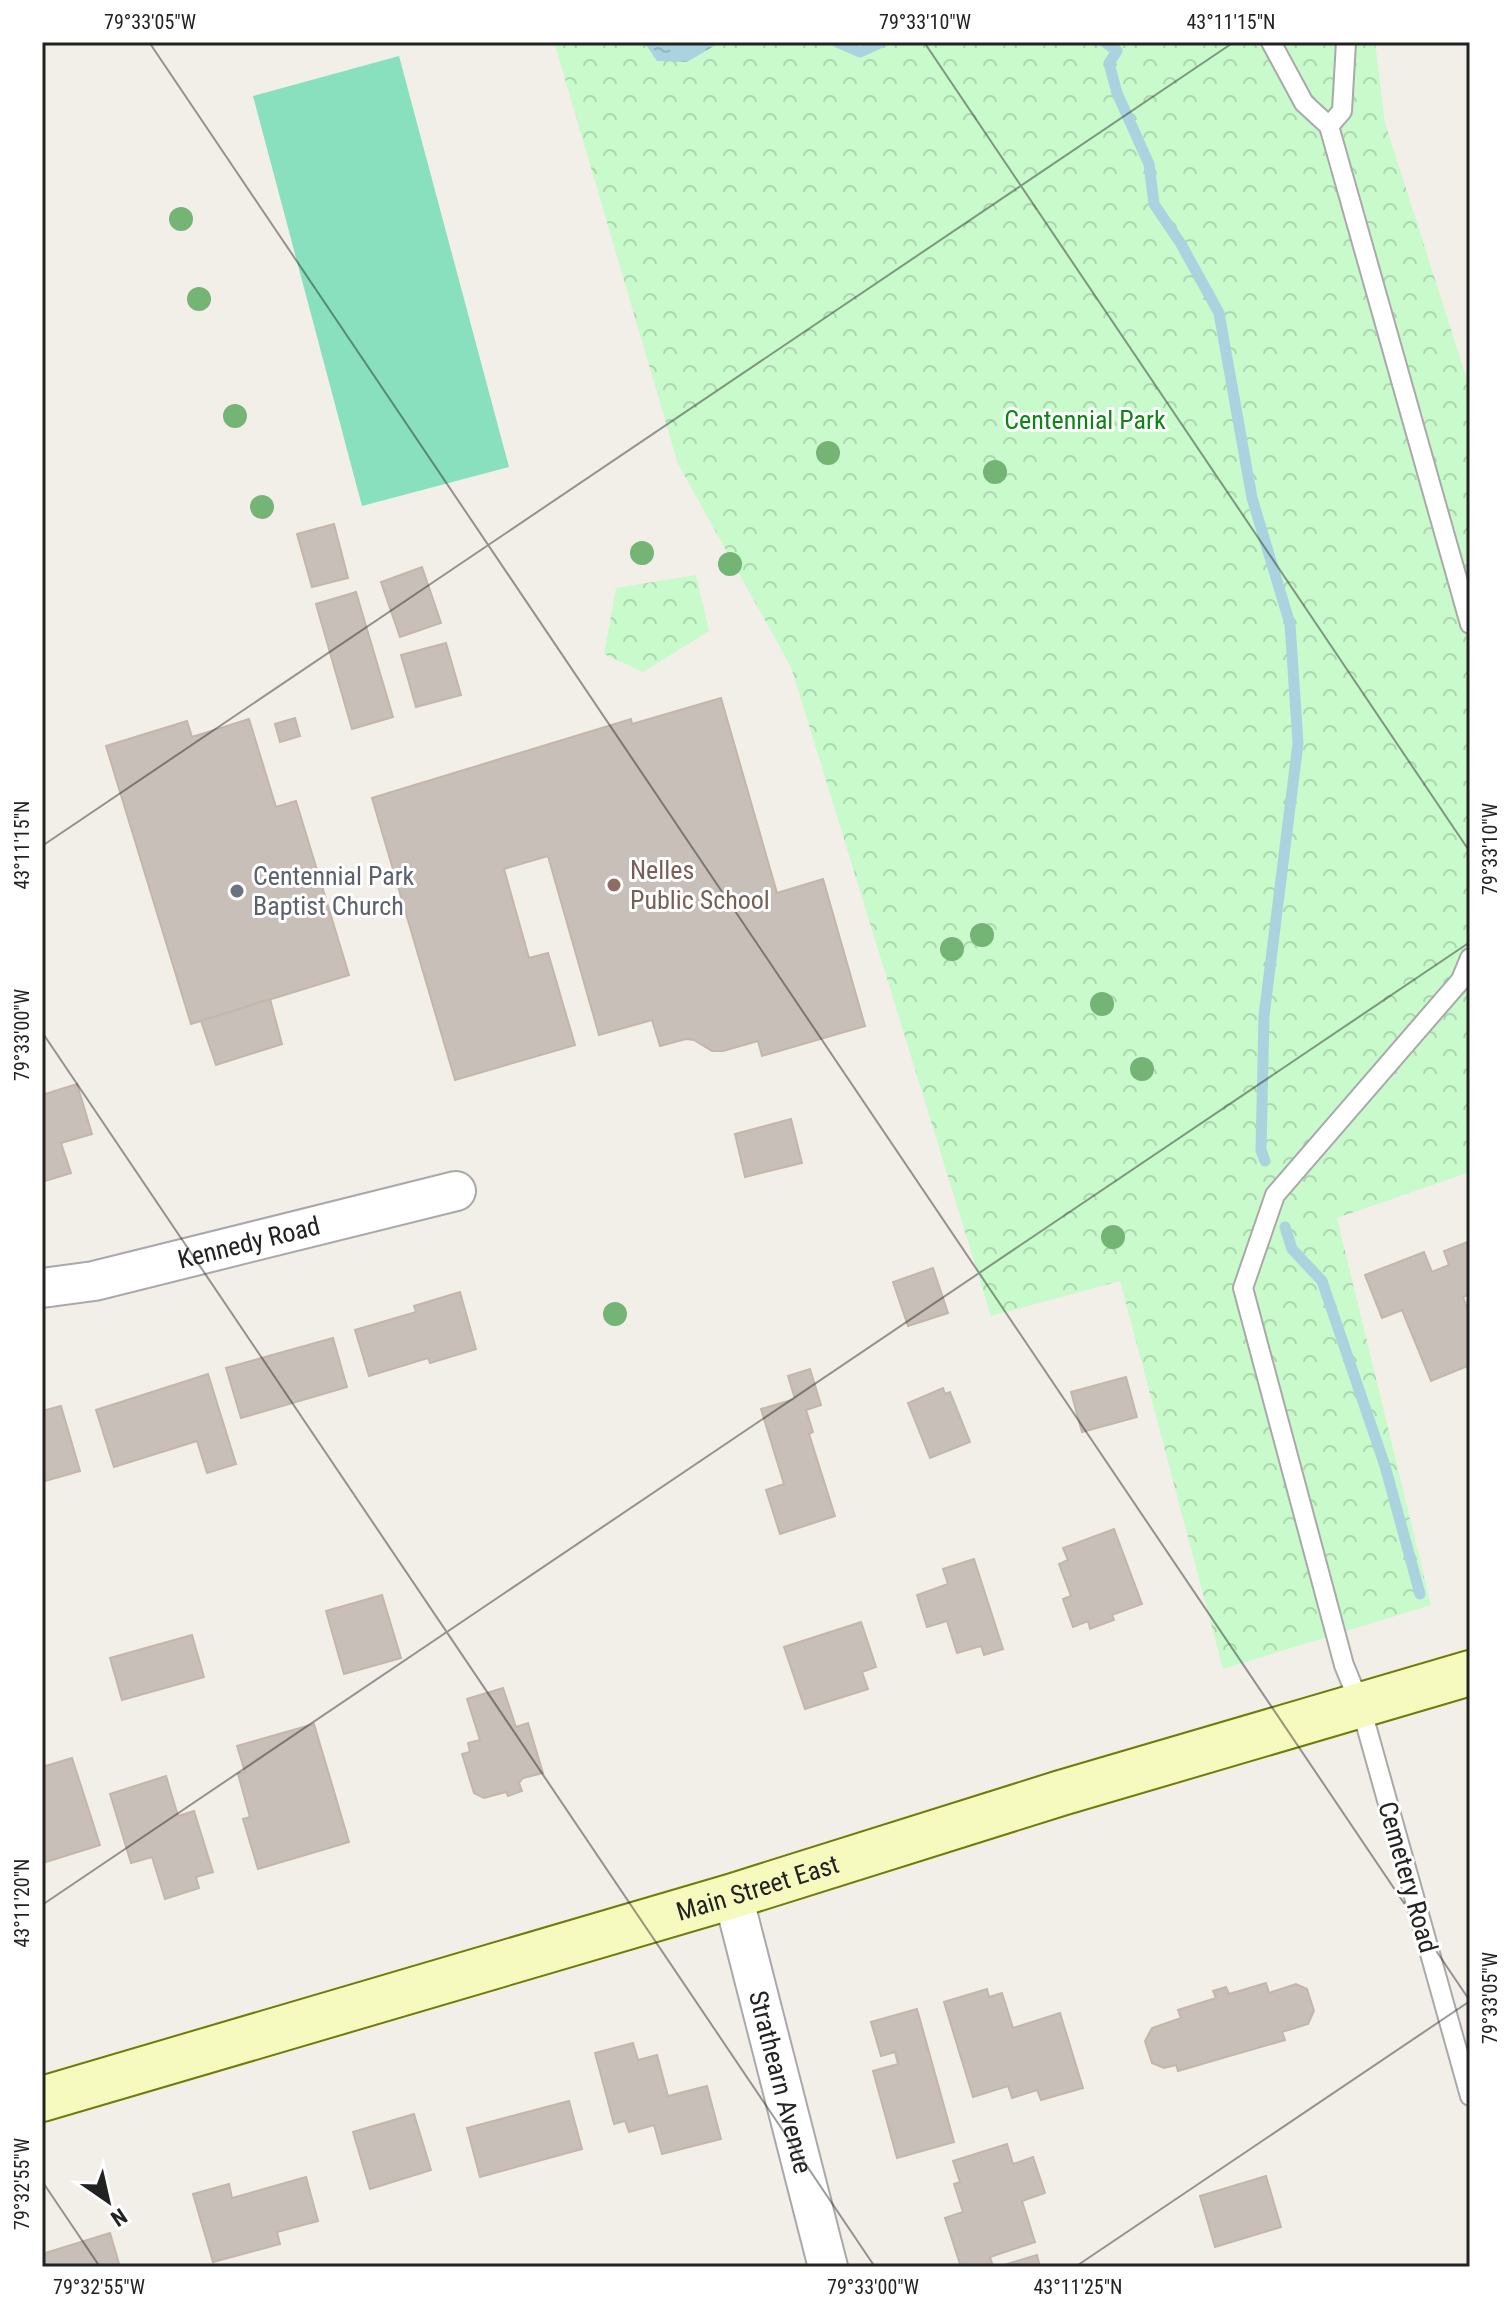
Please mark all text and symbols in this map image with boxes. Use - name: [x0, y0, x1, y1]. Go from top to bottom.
- text: 79°33'05"W: [104, 10, 196, 34]
- text: 79°33'10"W: [879, 10, 971, 34]
- text: 43°11'15"N: [1186, 10, 1276, 34]
- park label: Centennial Park: [1004, 405, 1166, 435]
- text: 43°11'15"N: [10, 800, 34, 890]
- text: 79°33'10"W: [1478, 803, 1502, 895]
- place label: Nelles Public School: [630, 855, 770, 915]
- place label: Centennial Park Baptist Church: [253, 861, 415, 921]
- marker: Nelles Public School: [605, 876, 623, 894]
- marker: Centennial Park Baptist Church: [228, 882, 246, 900]
- text: 79°33'00"W: [10, 989, 34, 1081]
- street label: Kennedy Road: [175, 1210, 323, 1275]
- street label: Cemetery Road: [1372, 1798, 1444, 1956]
- street label: Main Street East: [673, 1849, 843, 1927]
- text: 43°11'20"N: [10, 1858, 34, 1948]
- text: 79°33'05"W: [1478, 1952, 1502, 2044]
- street label: Strathearn Avenue: [743, 1988, 818, 2176]
- text: 79°32'55"W: [10, 2138, 34, 2230]
- north arrow: [68, 2161, 148, 2241]
- text: N: [106, 2203, 131, 2231]
- text: 79°32'55"W: [53, 2275, 145, 2299]
- text: 79°33'00"W: [827, 2275, 919, 2299]
- text: 43°11'25"N: [1033, 2275, 1123, 2299]

